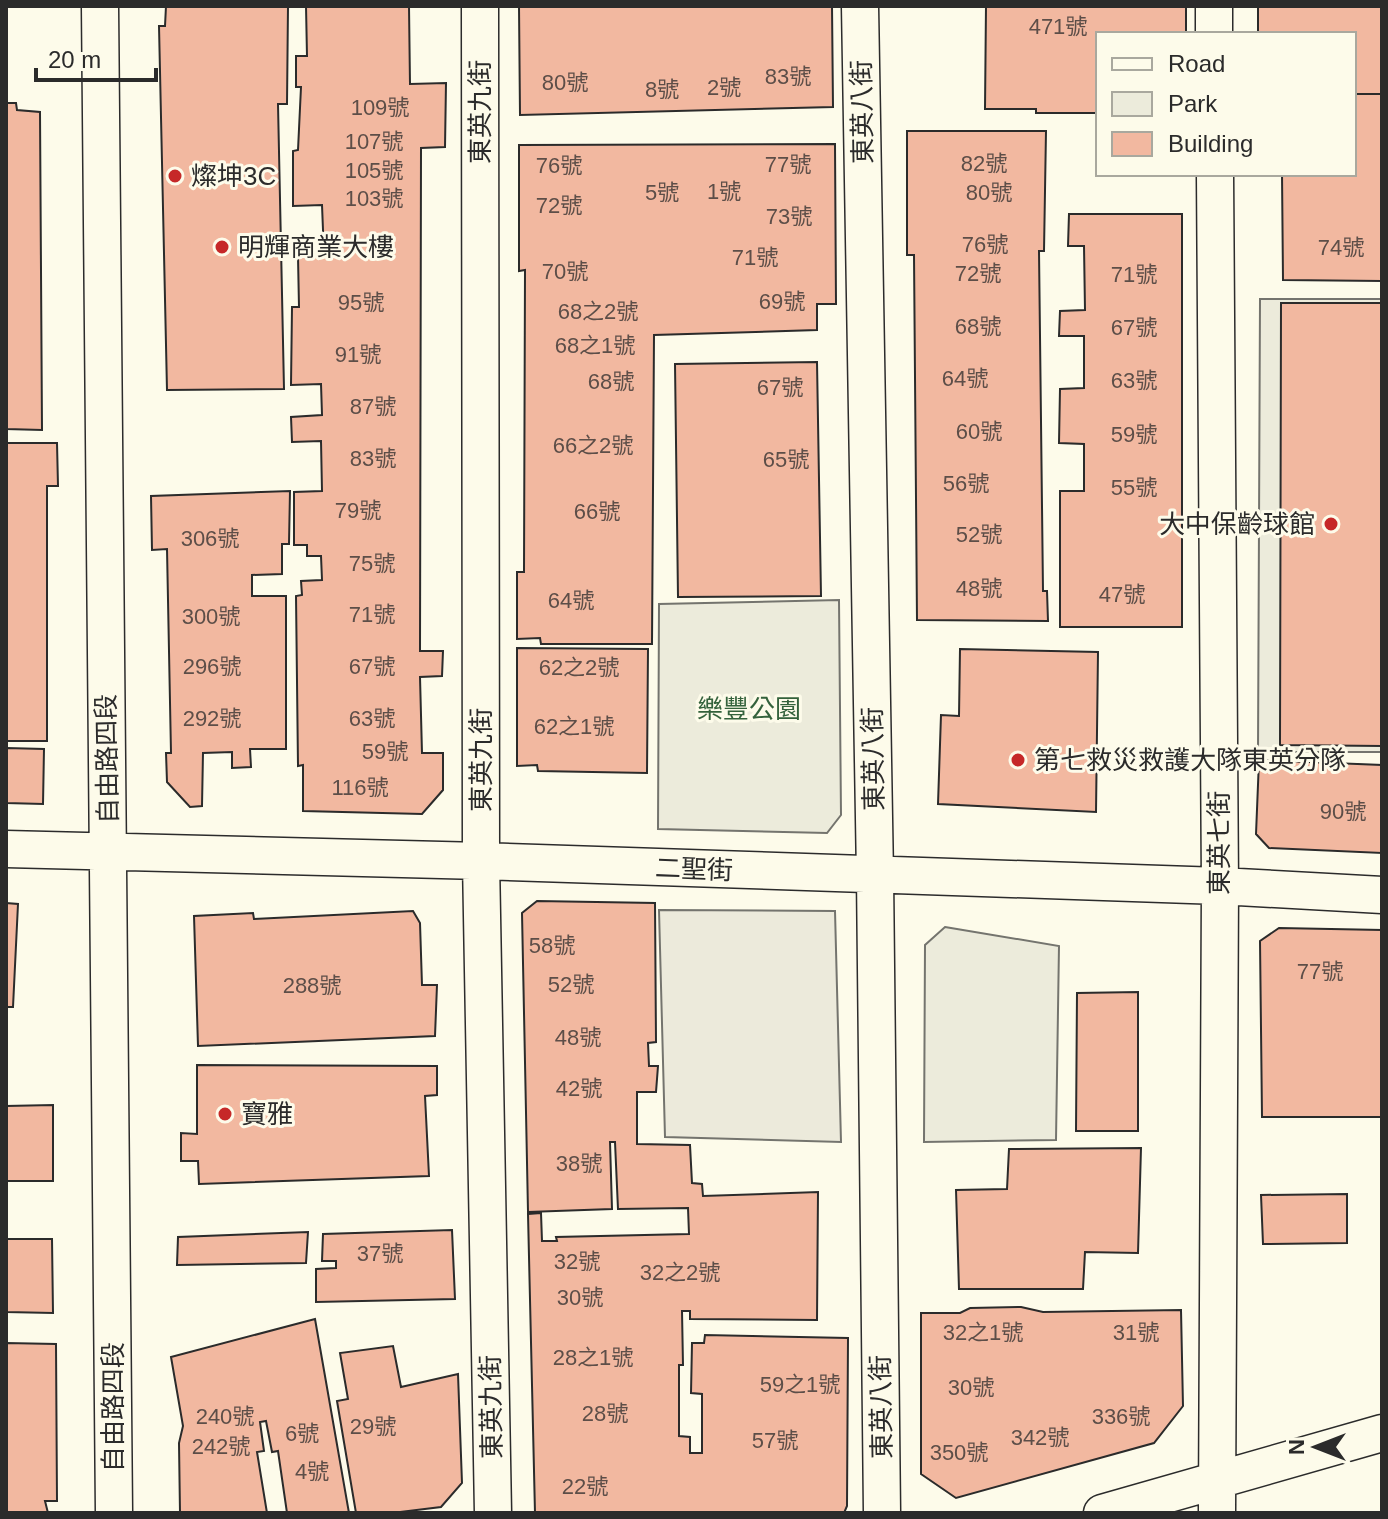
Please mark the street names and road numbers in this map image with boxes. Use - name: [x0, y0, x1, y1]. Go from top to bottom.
- street label: 東英九街: [465, 60, 495, 164]
- street label: 東英八街: [846, 60, 878, 164]
- street label: 自由路四段: [91, 694, 123, 824]
- street label: 東英八街: [857, 707, 889, 811]
- street label: 東英九街: [466, 708, 496, 812]
- street label: 東英七街: [1204, 791, 1234, 895]
- street label: 二聖街: [654, 853, 734, 885]
- street label: 自由路四段: [98, 1342, 128, 1472]
- street label: 東英九街: [475, 1355, 507, 1459]
- street label: 東英八街: [865, 1355, 897, 1459]

